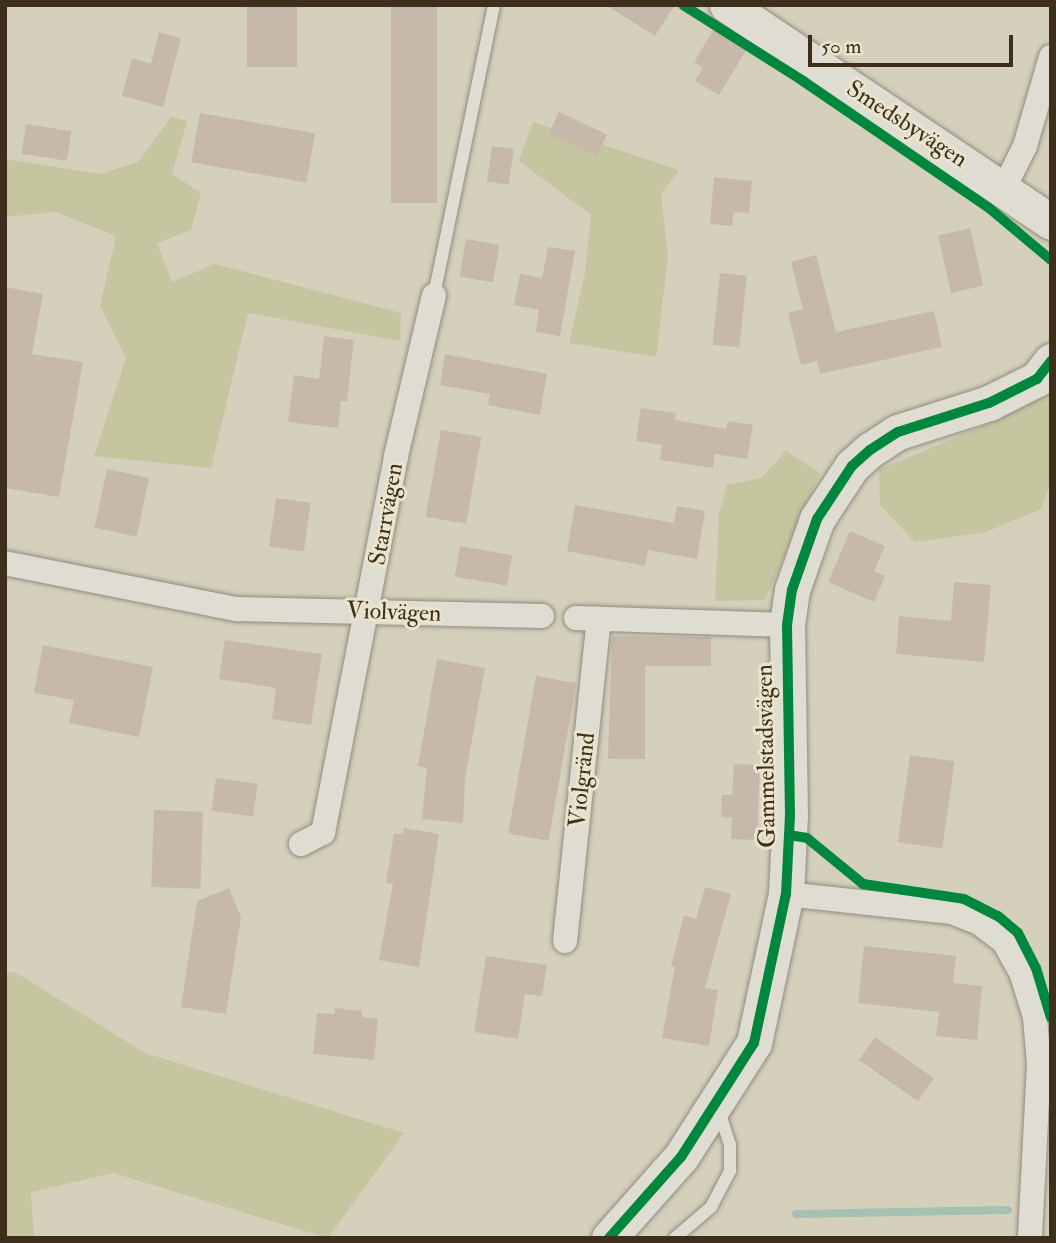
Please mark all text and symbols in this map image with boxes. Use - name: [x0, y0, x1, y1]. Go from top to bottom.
- scale bar: [811, 21, 1016, 65]
- text: 50 m: [821, 33, 862, 60]
- street label: Smedsbyvägen: [841, 74, 973, 174]
- street label: Starrvägen: [363, 461, 409, 567]
- street label: Violvägen: [346, 596, 442, 628]
- street label: Gammelstadsvägen: [750, 664, 782, 848]
- street label: Violgränd: [563, 731, 601, 829]

